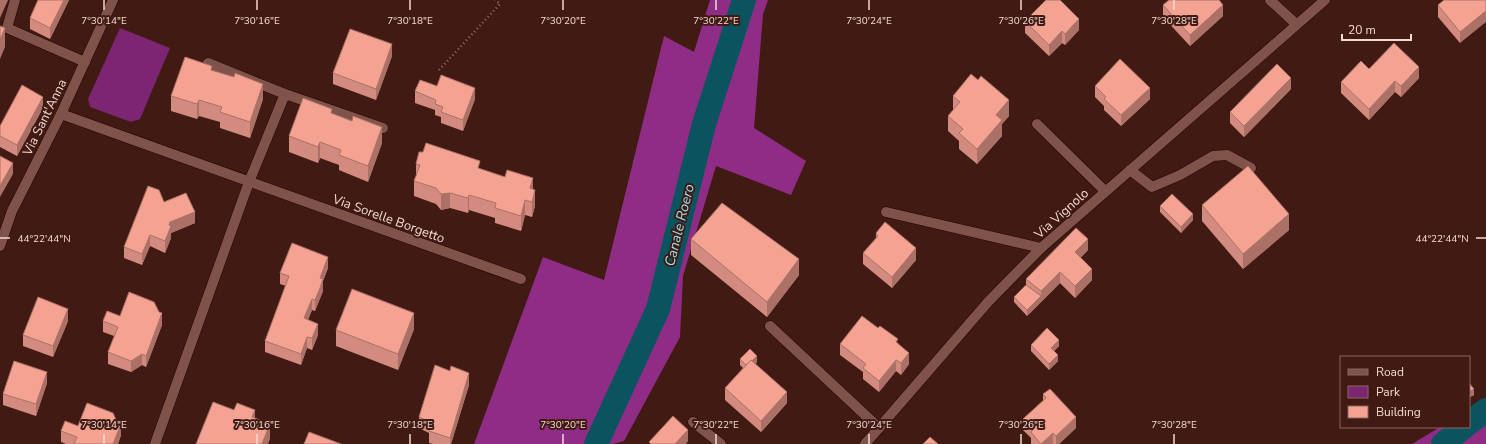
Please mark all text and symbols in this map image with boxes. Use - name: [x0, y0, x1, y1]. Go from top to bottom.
- text: 7°30'14"E: [81, 14, 127, 28]
- text: 7°30'16"E: [234, 14, 280, 28]
- text: 7°30'18"E: [387, 14, 433, 28]
- text: 7°30'20"E: [540, 14, 586, 28]
- text: 7°30'22"E: [693, 14, 739, 28]
- text: 7°30'24"E: [846, 14, 892, 28]
- text: 7°30'26"E: [998, 14, 1044, 28]
- text: 7°30'28"E: [1151, 14, 1197, 28]
- scale bar: [1342, 16, 1411, 42]
- text: 20 m: [1348, 22, 1376, 38]
- street label: Via Sant'Anna: [18, 76, 71, 160]
- water label: Canale Roero: [660, 182, 699, 268]
- street label: Via Vignolo: [1030, 184, 1093, 244]
- street label: Via Sorelle Borgetto: [329, 190, 447, 248]
- text: 44°22'44"N: [17, 232, 71, 246]
- text: 44°22'44"N: [1415, 232, 1469, 246]
- legend: [1340, 356, 1470, 428]
- text: Road: [1376, 364, 1404, 380]
- text: Park: [1376, 384, 1401, 400]
- text: Building: [1376, 404, 1421, 420]
- text: 7°30'14"E: [81, 418, 127, 432]
- text: 7°30'16"E: [234, 418, 280, 432]
- text: 7°30'18"E: [387, 418, 433, 432]
- text: 7°30'20"E: [540, 418, 586, 432]
- text: 7°30'22"E: [693, 418, 739, 432]
- text: 7°30'24"E: [846, 418, 892, 432]
- text: 7°30'26"E: [998, 418, 1044, 432]
- text: 7°30'28"E: [1151, 418, 1197, 432]

